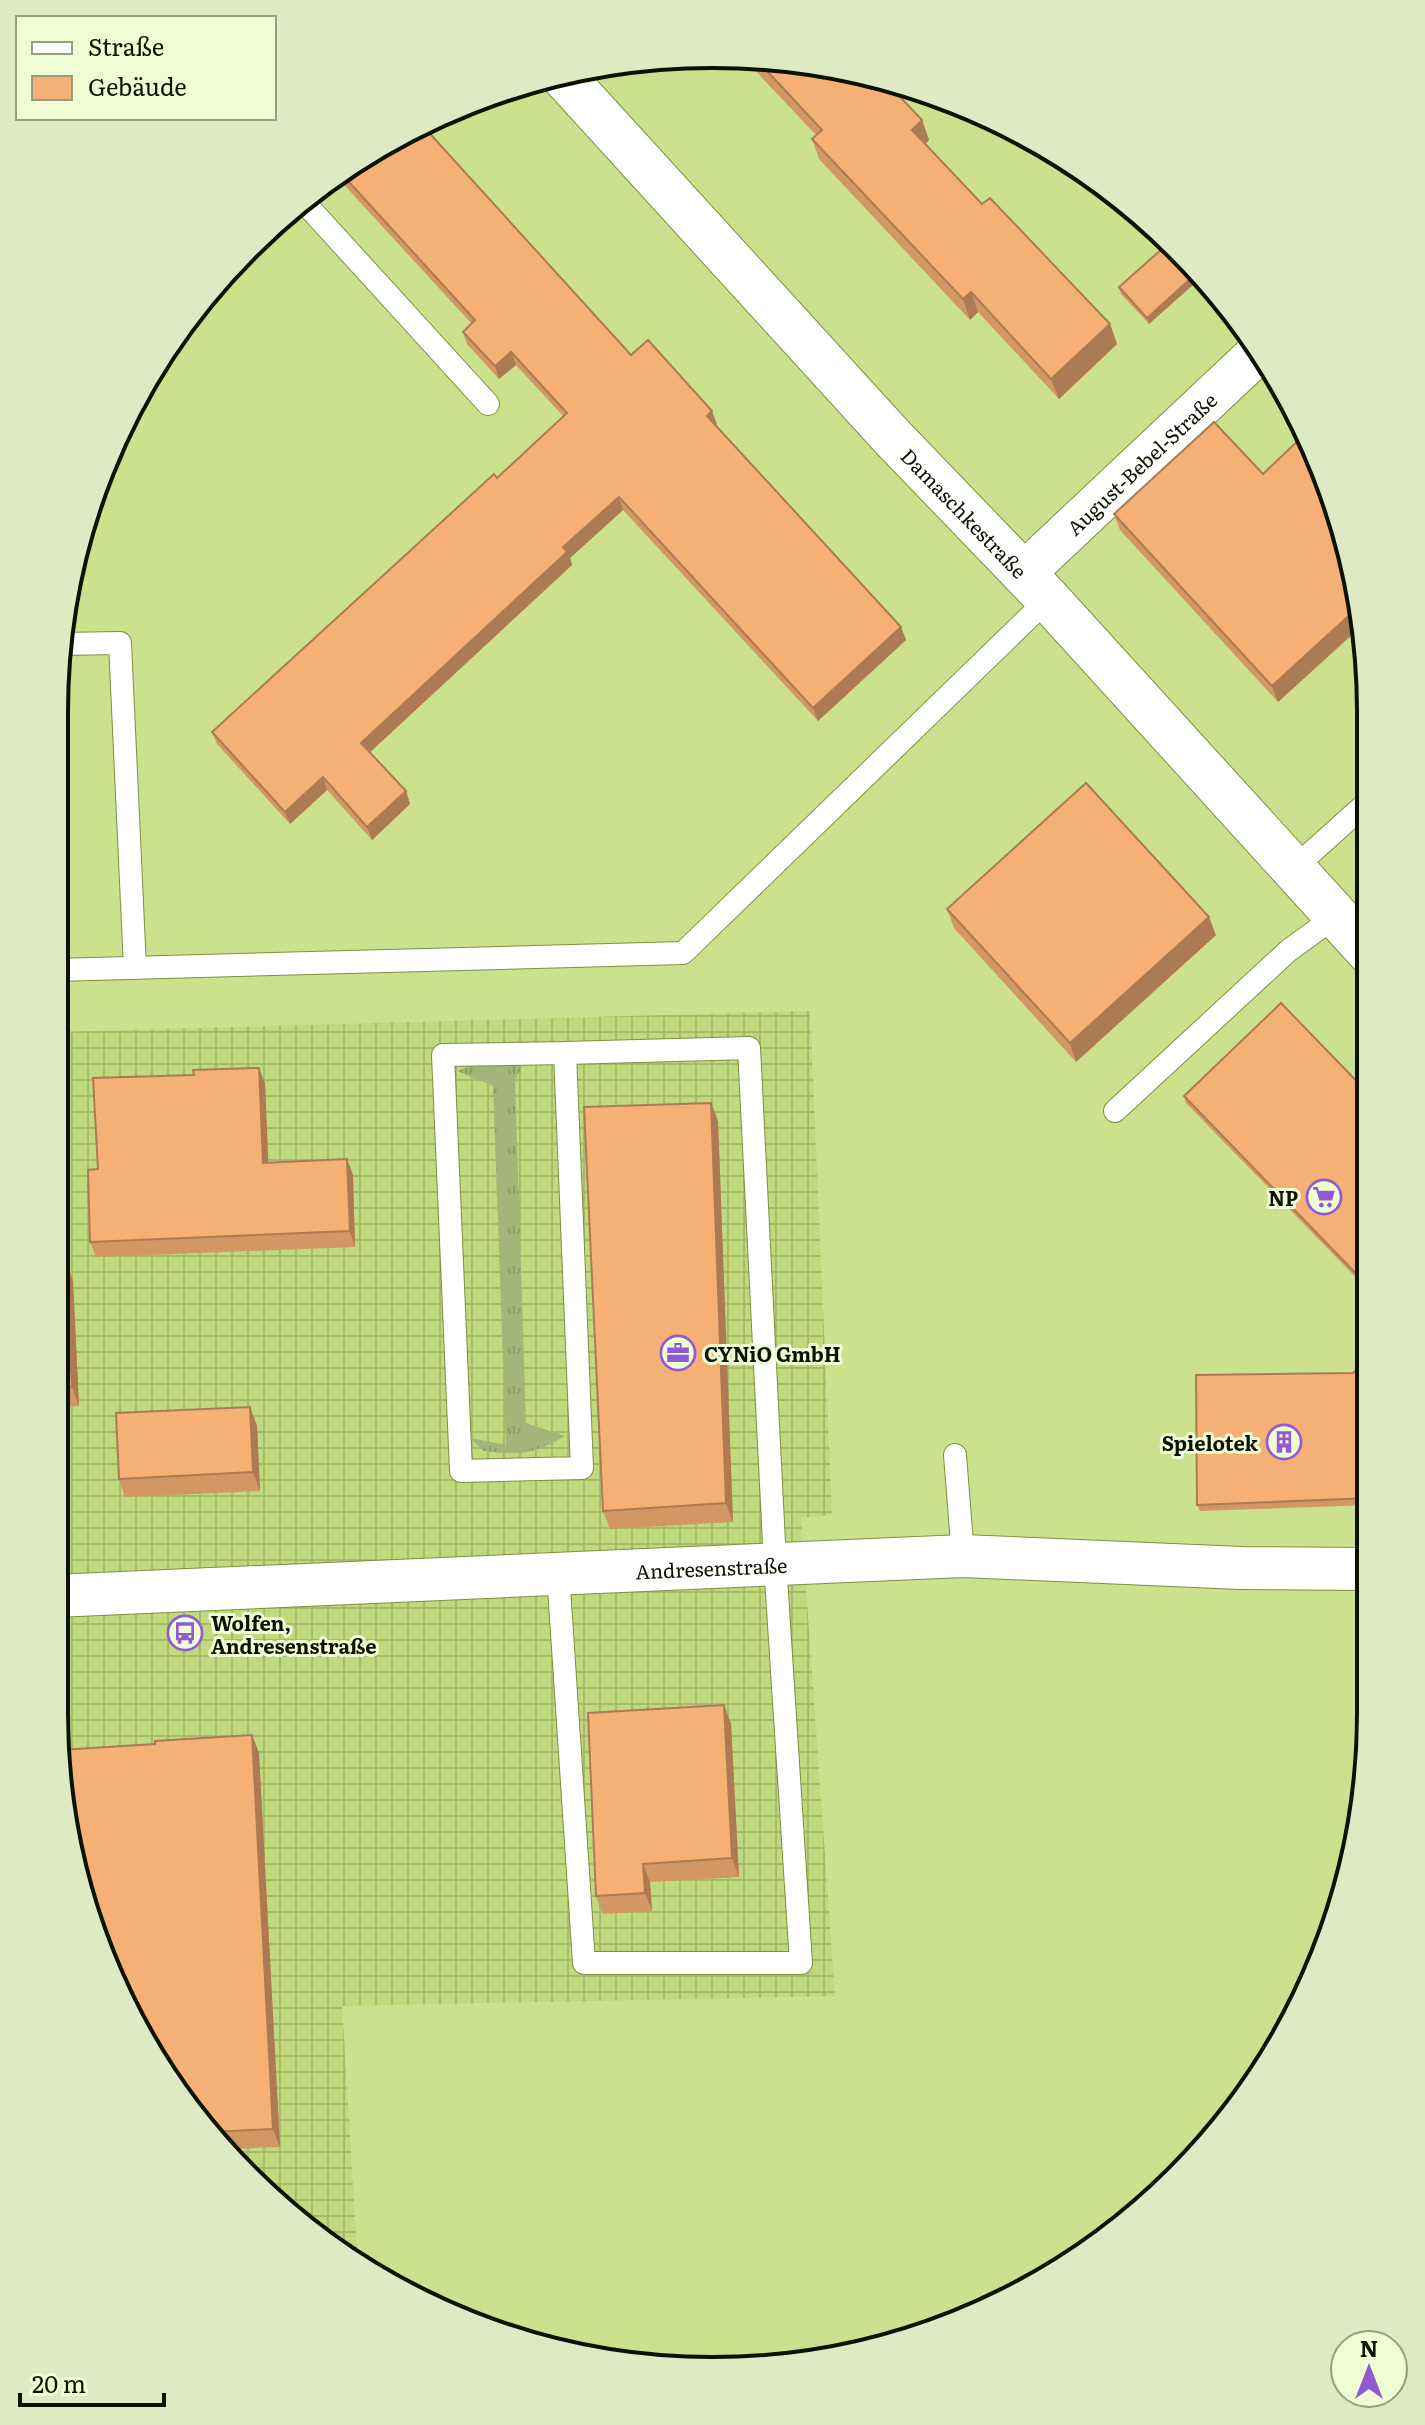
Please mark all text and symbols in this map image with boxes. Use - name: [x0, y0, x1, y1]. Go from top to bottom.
- legend: [16, 16, 276, 120]
- text: Straße: [88, 28, 164, 63]
- text: Gebäude: [88, 68, 187, 103]
- street label: August-Bebel-Straße: [1059, 385, 1223, 541]
- street label: Damaschkestraße: [895, 441, 1035, 584]
- supermarket icon: NP: [1305, 1178, 1343, 1216]
- place label: NP: [1268, 1182, 1298, 1212]
- office icon: CYNiO GmbH: [659, 1334, 697, 1372]
- place label: CYNiO GmbH: [704, 1338, 841, 1368]
- building icon: Spielotek: [1265, 1423, 1303, 1461]
- place label: Spielotek: [1162, 1427, 1259, 1457]
- street label: Andresenstraße: [635, 1549, 788, 1585]
- place label: Wolfen, Andresenstraße: [211, 1607, 377, 1660]
- bus stop icon: Wolfen, Andresenstraße: [166, 1614, 204, 1652]
- north arrow: [1329, 2329, 1409, 2409]
- text: N: [1360, 2331, 1378, 2364]
- scale bar: [20, 2357, 164, 2407]
- text: 20 m: [32, 2365, 86, 2400]

